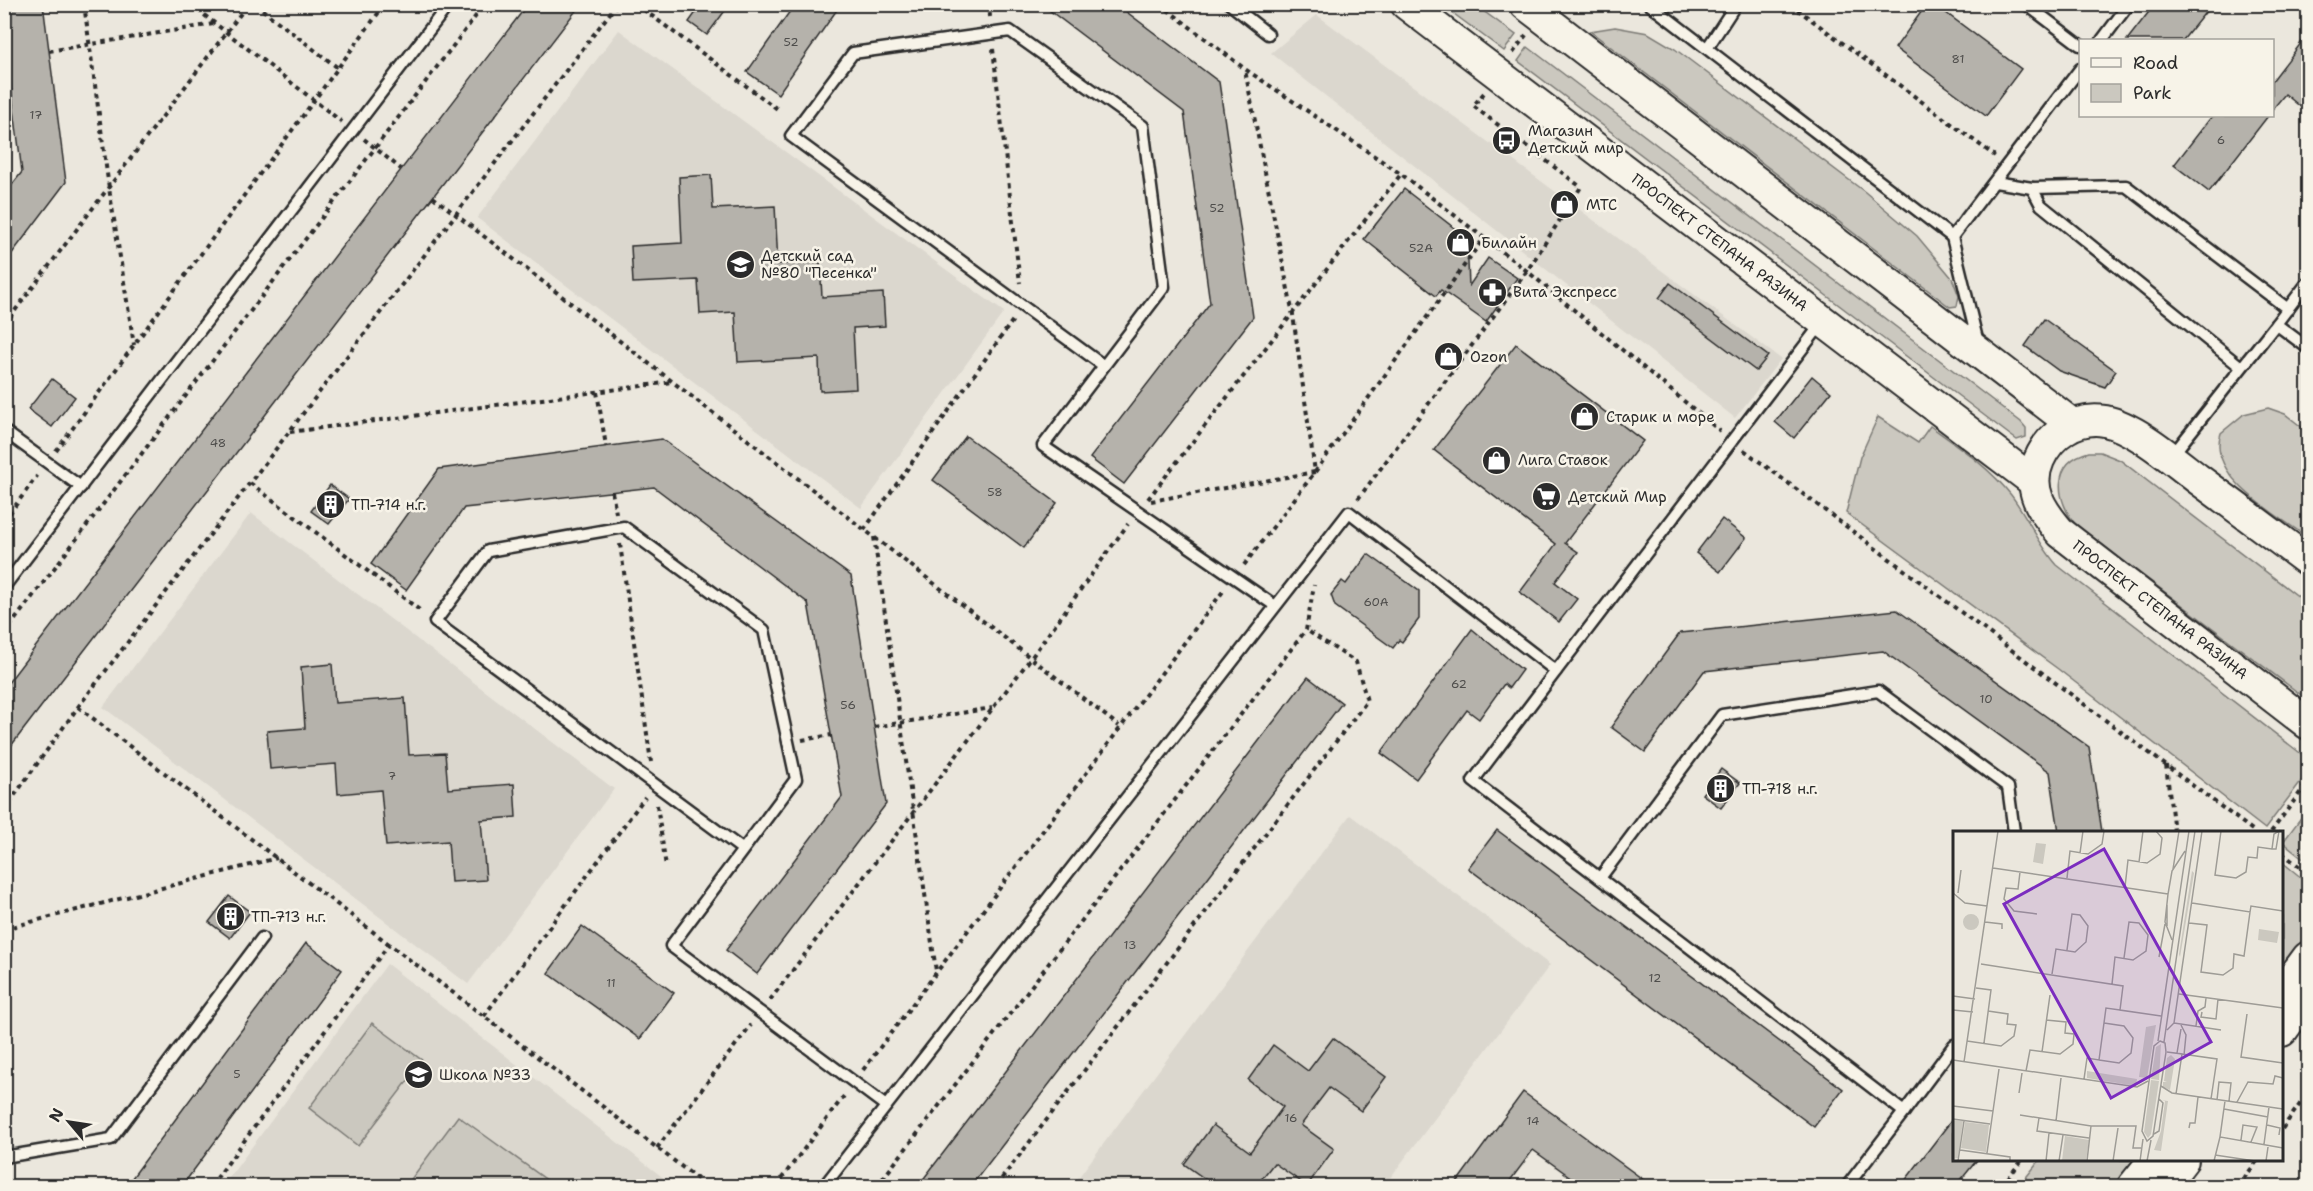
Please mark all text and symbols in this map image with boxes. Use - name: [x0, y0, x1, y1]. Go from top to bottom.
- house number: 52: [783, 34, 799, 50]
- legend: [2079, 39, 2274, 117]
- house number: 81: [1952, 51, 1964, 67]
- text: Road: [2133, 51, 2178, 75]
- text: Park: [2133, 81, 2172, 105]
- house number: 17: [30, 107, 42, 123]
- place label: Магазин Детский мир: [1528, 121, 1624, 158]
- bus stop icon: Магазин Детский мир: [1491, 124, 1523, 156]
- house number: 6: [2217, 132, 2225, 148]
- street label: ПРОСПЕКТ СТЕПАНА РАЗИНА: [1627, 169, 1812, 316]
- shop icon: МТС: [1549, 189, 1581, 221]
- place label: МТС: [1586, 195, 1617, 215]
- house number: 52: [1209, 200, 1225, 216]
- shop icon: Билайн: [1444, 227, 1476, 259]
- place label: Билайн: [1481, 233, 1537, 253]
- house number: 52А: [1409, 240, 1433, 256]
- place label: Детский сад №80 "Песенка": [761, 246, 877, 283]
- school or university icon: Детский сад №80 "Песенка": [724, 249, 756, 281]
- pharmacy icon: Вита Экспресс: [1476, 276, 1508, 308]
- place label: Вита Экспресс: [1513, 282, 1617, 302]
- shop icon: Ozon: [1433, 341, 1465, 373]
- place label: Ozon: [1470, 347, 1507, 367]
- shop icon: Старик и море: [1569, 401, 1601, 433]
- place label: Старик и море: [1606, 407, 1715, 427]
- house number: 48: [210, 435, 226, 451]
- shop icon: Лига Ставок: [1481, 444, 1513, 476]
- place label: Лига Ставок: [1518, 450, 1608, 470]
- supermarket icon: Детский Мир: [1531, 481, 1563, 513]
- house number: 58: [987, 484, 1003, 500]
- place label: Детский Мир: [1568, 487, 1667, 507]
- building icon: ТП-714 н.г.: [314, 489, 346, 521]
- place label: ТП-714 н.г.: [351, 495, 426, 515]
- street label: ПРОСПЕКТ СТЕПАНА РАЗИНА: [2069, 536, 2252, 684]
- house number: 60А: [1363, 594, 1389, 610]
- house number: 62: [1451, 676, 1467, 692]
- house number: 10: [1979, 691, 1993, 707]
- house number: 56: [840, 697, 856, 713]
- house number: 7: [388, 768, 396, 784]
- building icon: ТП-718 н.г.: [1705, 773, 1737, 805]
- place label: ТП-718 н.г.: [1742, 779, 1818, 799]
- inset map: [1953, 831, 2283, 1161]
- building icon: ТП-713 н.г.: [214, 901, 246, 933]
- place label: ТП-713 н.г.: [251, 907, 326, 927]
- house number: 13: [1124, 937, 1136, 953]
- house number: 12: [1649, 970, 1661, 986]
- house number: 11: [606, 975, 616, 991]
- school or university icon: Школа №33: [402, 1059, 434, 1091]
- place label: Школа №33: [439, 1065, 531, 1085]
- house number: 5: [233, 1066, 241, 1082]
- north arrow: [39, 1092, 99, 1152]
- text: N: [44, 1104, 69, 1126]
- house number: 16: [1284, 1110, 1298, 1126]
- house number: 14: [1527, 1113, 1539, 1129]

